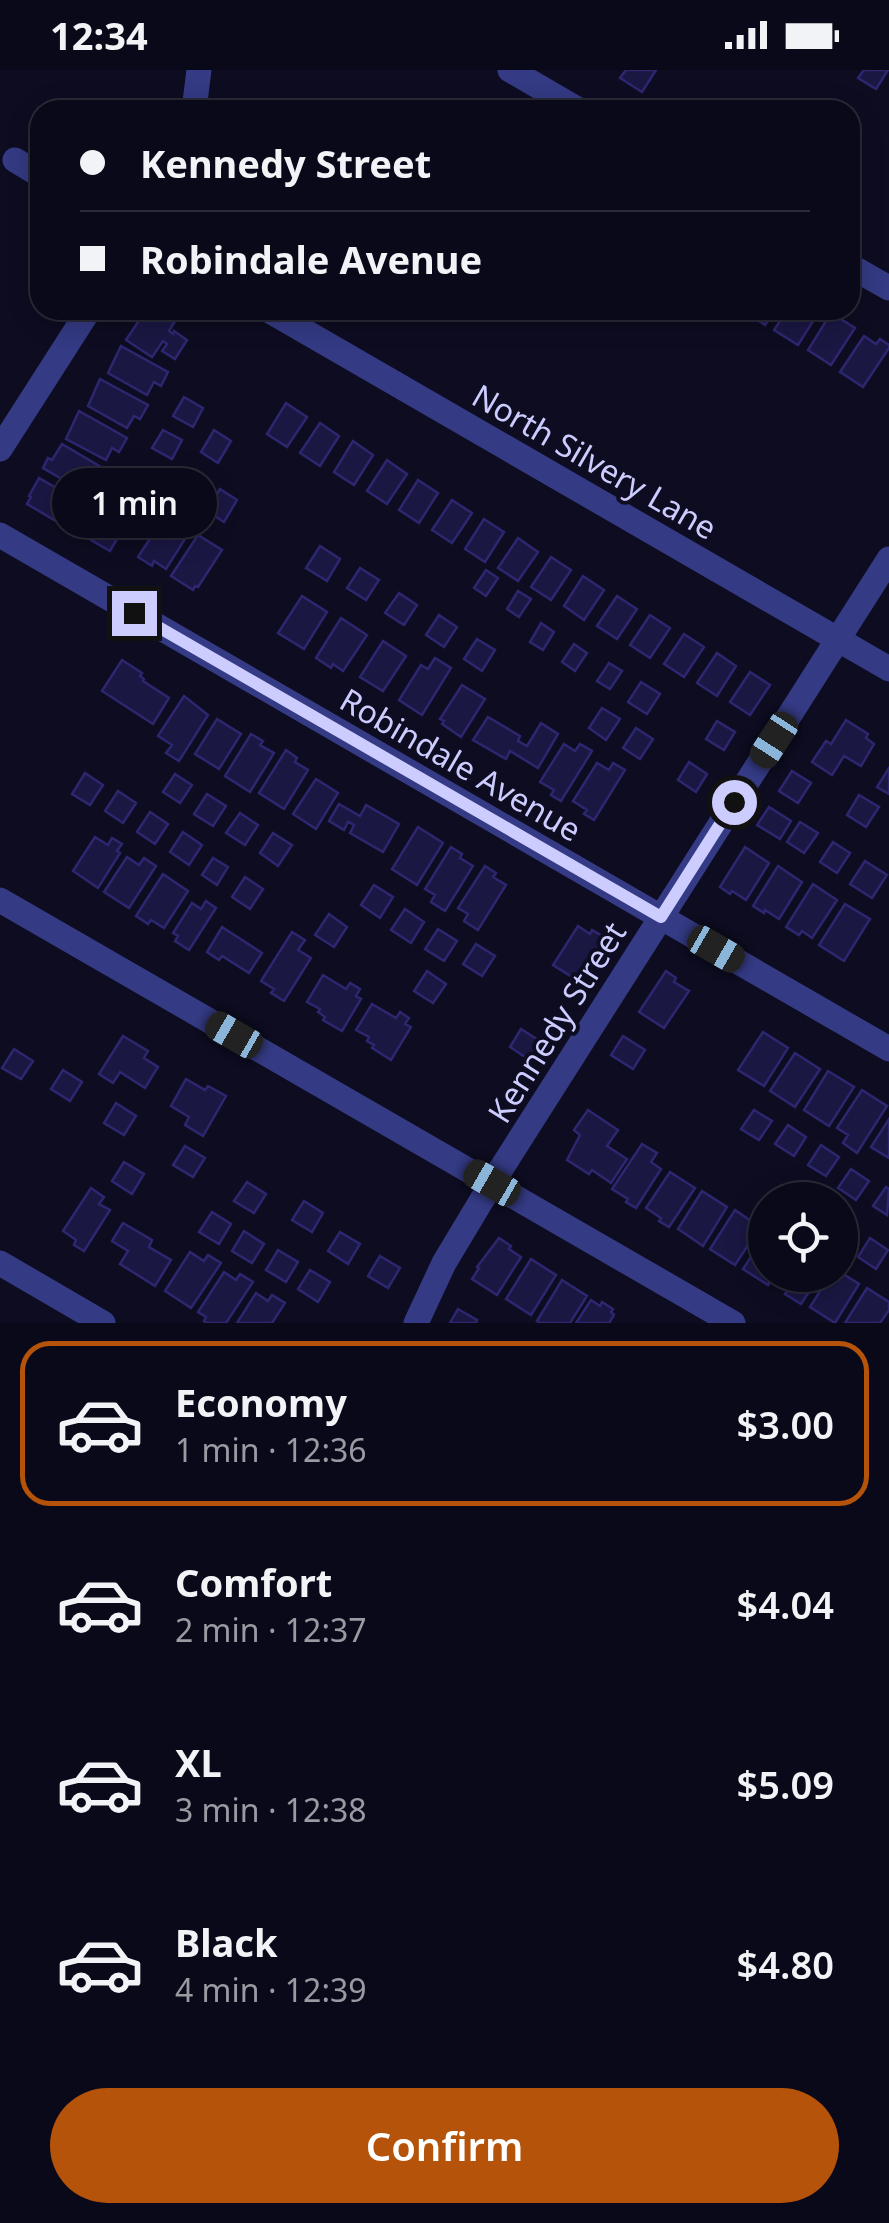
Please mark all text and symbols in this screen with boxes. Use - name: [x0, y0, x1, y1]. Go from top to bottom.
- text: 12:34: [50, 9, 148, 61]
- text: Kennedy Street: [140, 137, 431, 189]
- text: Robindale Avenue: [140, 233, 482, 285]
- street label: North Silvery Lane: [465, 374, 725, 548]
- callout: 1 min: [52, 468, 216, 538]
- text: 1 min: [91, 481, 178, 524]
- route end: [112, 591, 157, 636]
- street label: Robindale Avenue: [333, 677, 589, 851]
- car: [745, 707, 803, 773]
- route start: [712, 780, 757, 825]
- street label: Kennedy Street: [477, 913, 635, 1131]
- car: [683, 921, 749, 977]
- car: [201, 1007, 267, 1063]
- car: [459, 1155, 525, 1211]
- map controls: [748, 1182, 858, 1292]
- button: locate: [748, 1182, 858, 1292]
- text: Economy: [175, 1376, 347, 1428]
- icon: car: [55, 1379, 145, 1469]
- text: $3.00: [737, 1398, 834, 1450]
- text: 1 min · 12:36: [175, 1428, 367, 1471]
- text: Comfort: [175, 1556, 332, 1608]
- icon: car: [55, 1559, 145, 1649]
- text: $4.04: [737, 1578, 834, 1630]
- text: 2 min · 12:37: [175, 1608, 367, 1651]
- text: XL: [175, 1736, 222, 1788]
- icon: car: [55, 1739, 145, 1829]
- text: $5.09: [737, 1758, 834, 1810]
- text: 3 min · 12:38: [175, 1788, 367, 1831]
- text: Black: [175, 1916, 278, 1968]
- icon: car: [55, 1919, 145, 2009]
- text: $4.80: [737, 1938, 834, 1990]
- text: 4 min · 12:39: [175, 1968, 367, 2011]
- button: Confirm: [50, 2088, 839, 2203]

